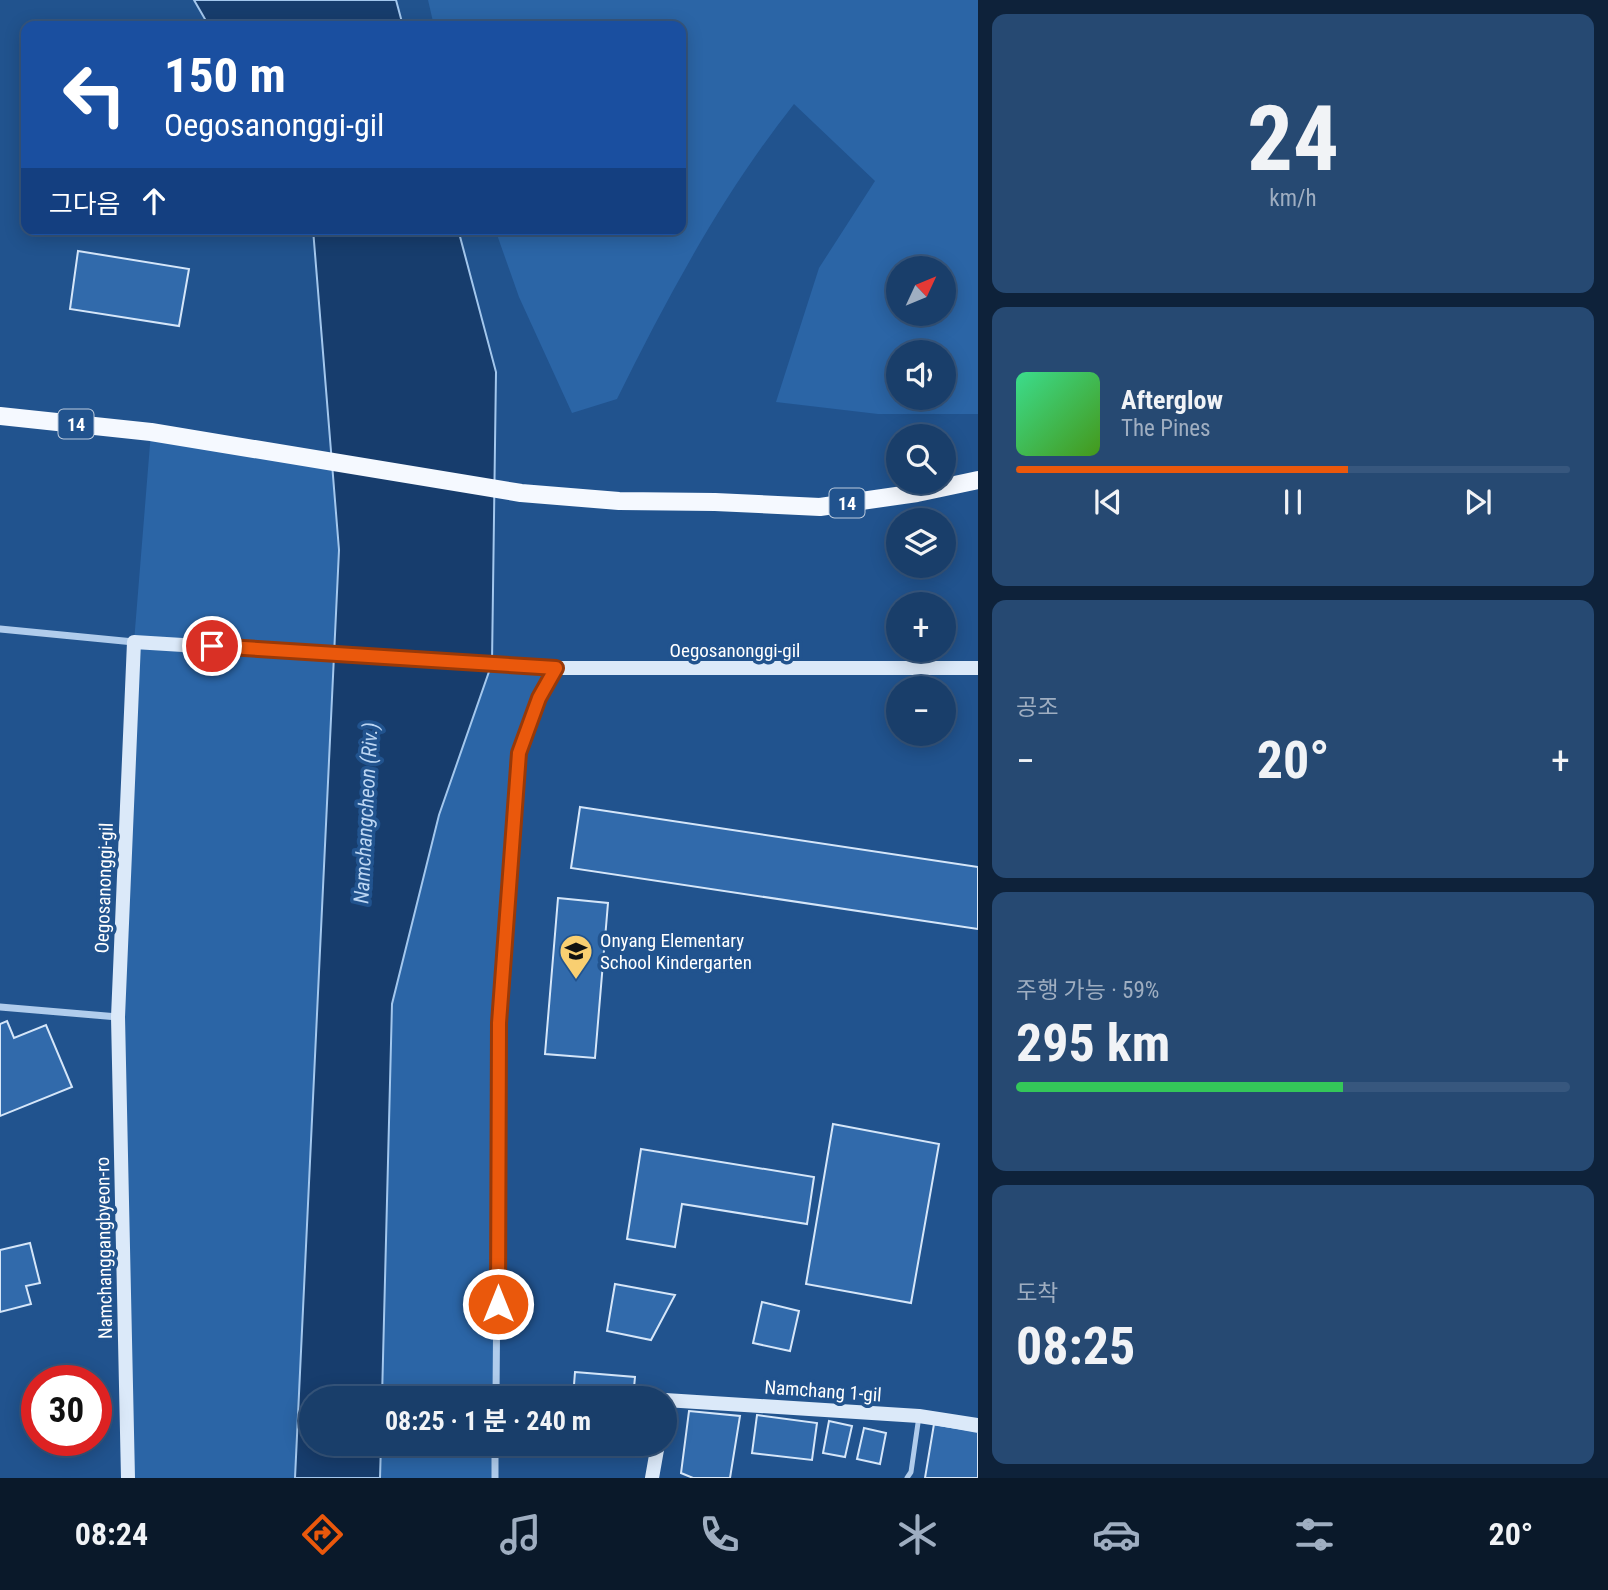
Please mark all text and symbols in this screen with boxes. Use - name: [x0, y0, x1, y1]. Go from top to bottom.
- text: 150 m: [164, 47, 286, 104]
- icon: left: [49, 49, 140, 140]
- text: 24: [1247, 86, 1339, 192]
- text: Oegosanonggi-gil: [164, 106, 384, 144]
- icon: ahead: [135, 182, 173, 220]
- text: km/h: [1269, 185, 1317, 212]
- text: 그다음: [49, 189, 121, 219]
- north arrow: [886, 256, 956, 326]
- map controls: [886, 256, 956, 746]
- button: sound: [886, 340, 956, 410]
- text: Afterglow: [1121, 385, 1223, 415]
- road number: 14: [58, 410, 94, 438]
- text: The Pines: [1121, 415, 1211, 442]
- button: search: [886, 424, 956, 494]
- icon: previous: [1089, 483, 1127, 521]
- icon: pause: [1274, 483, 1312, 521]
- icon: next: [1459, 483, 1497, 521]
- road number: 14: [830, 489, 864, 518]
- button: layers: [886, 508, 956, 578]
- button: +: [886, 592, 956, 662]
- pin: [182, 616, 242, 676]
- icon: arrive: [193, 627, 231, 665]
- street label: Oegosanonggi-gil: [670, 639, 800, 662]
- button: −: [886, 676, 956, 746]
- text: 공조: [1016, 694, 1058, 721]
- water label: Namchangcheon (Riv.): [349, 722, 383, 904]
- text: 20°: [1257, 730, 1329, 791]
- text: −: [1016, 739, 1035, 783]
- text: +: [1551, 739, 1570, 783]
- street label: Oegosanonggi-gil: [90, 822, 118, 954]
- place label: Onyang Elementary School Kindergarten: [600, 929, 752, 974]
- school or university icon: Onyang Elementary School Kindergarten: [557, 932, 595, 981]
- text: 주행 가능 · 59%: [1016, 977, 1159, 1004]
- text: 295 km: [1016, 1013, 1170, 1074]
- street label: Namchanggangbyeon-ro: [91, 1157, 117, 1339]
- position arrow: [461, 1267, 535, 1341]
- text: 도착: [1016, 1280, 1058, 1307]
- text: 08:25: [1016, 1316, 1135, 1377]
- speed limit sign: 30: [21, 1365, 112, 1456]
- street label: Namchang 1-gil: [764, 1375, 882, 1407]
- text: 08:25 · 1 분 · 240 m: [385, 1406, 591, 1436]
- icon: directions: [298, 1510, 347, 1559]
- icon: music: [496, 1510, 545, 1559]
- icon: phone: [695, 1510, 744, 1559]
- icon: climate: [893, 1510, 942, 1559]
- icon: car: [1092, 1510, 1141, 1559]
- icon: filters: [1290, 1510, 1339, 1559]
- text: 08:24: [75, 1515, 148, 1553]
- text: 20°: [1488, 1515, 1533, 1553]

